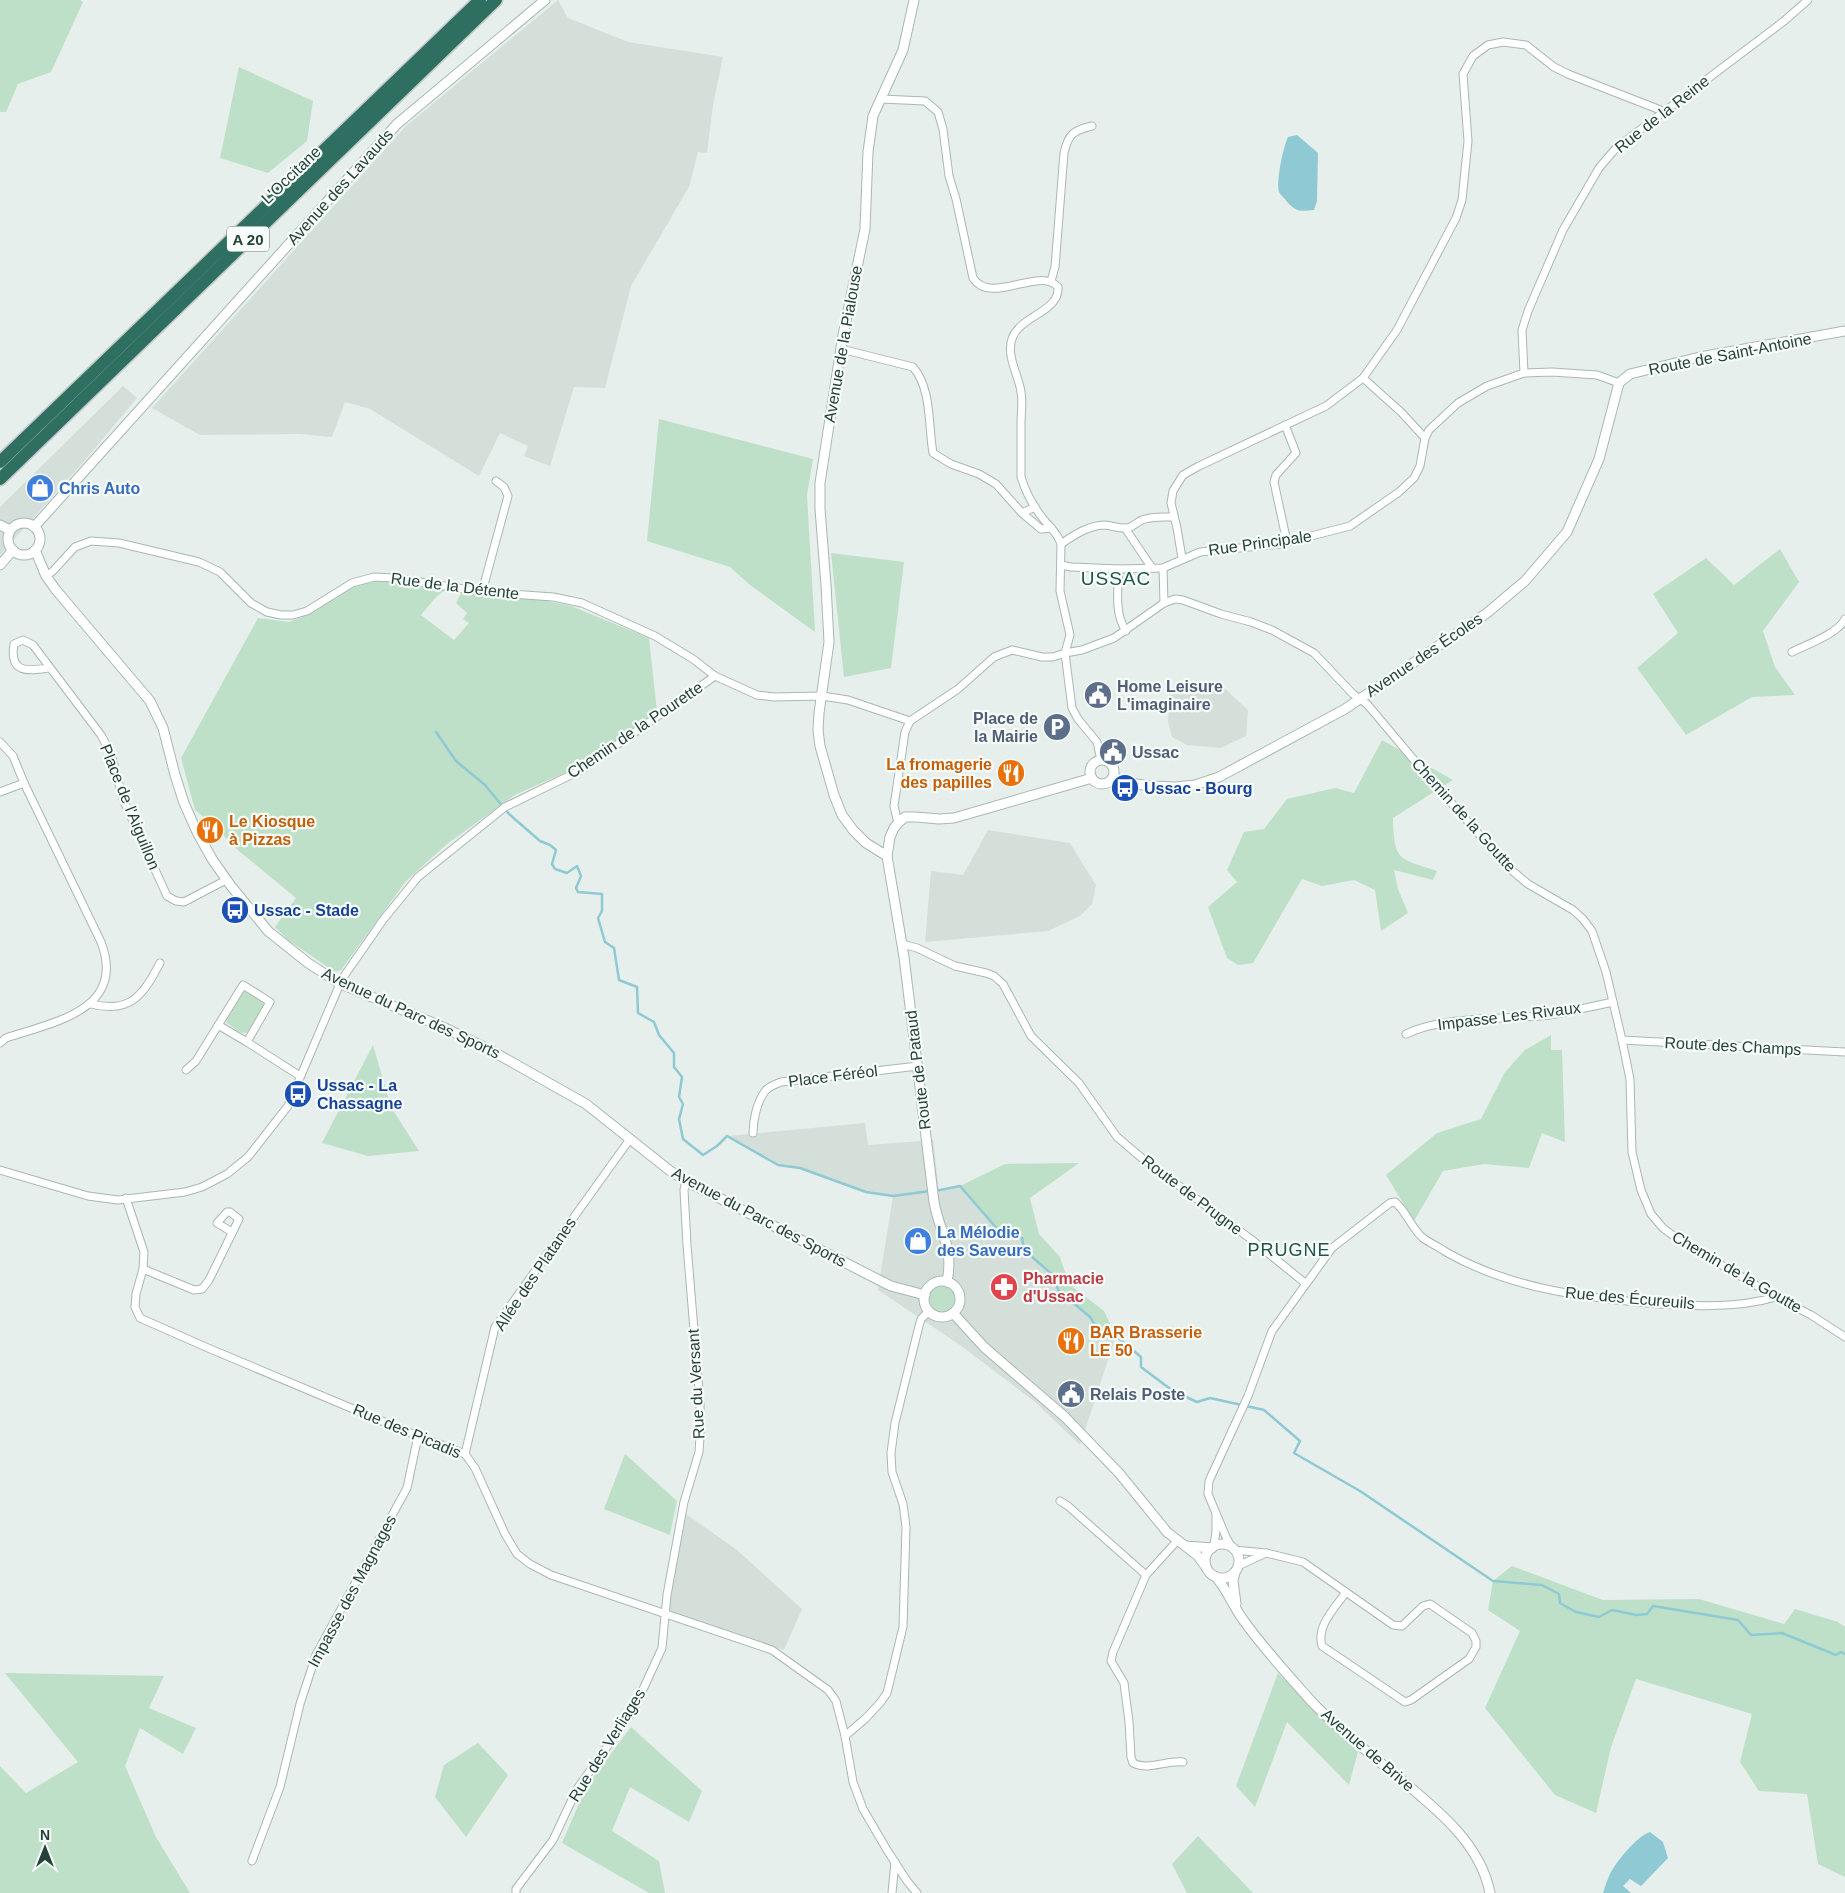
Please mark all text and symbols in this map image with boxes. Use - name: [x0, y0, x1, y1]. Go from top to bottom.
- street label: Rue de la Reine: [1612, 72, 1713, 156]
- street label: Avenue des Lavauds: [284, 126, 396, 248]
- street label: L'Occitane: [258, 143, 324, 207]
- road number: A 20: [227, 226, 269, 252]
- street label: Avenue de la Pialouse: [821, 264, 865, 424]
- street label: Route de Saint-Antoine: [1647, 330, 1813, 378]
- shop icon: Chris Auto: [25, 473, 55, 503]
- place label: Chris Auto: [59, 480, 140, 497]
- street label: Rue Principale: [1207, 527, 1313, 559]
- district label: USSAC: [1081, 568, 1151, 589]
- street label: Rue de la Détente: [390, 570, 520, 602]
- street label: Avenue des Écoles: [1362, 609, 1485, 700]
- street label: Chemin de la Pourette: [564, 678, 706, 782]
- place label: Home Leisure L'imaginaire: [1117, 678, 1223, 713]
- public building icon: Home Leisure L'imaginaire: [1083, 680, 1113, 710]
- place label: Place de la Mairie: [973, 710, 1038, 745]
- parking icon: Place de la Mairie: [1042, 712, 1072, 742]
- public building icon: Ussac: [1098, 737, 1128, 767]
- street label: Place de l'Aiguillon: [97, 742, 163, 872]
- place label: Ussac: [1132, 744, 1179, 761]
- street label: Chemin de la Goutte: [1409, 755, 1519, 875]
- place label: La fromagerie des papilles: [886, 756, 992, 791]
- restaurant icon: La fromagerie des papilles: [996, 758, 1026, 788]
- bus stop icon: Ussac - Bourg: [1110, 773, 1140, 803]
- place label: Ussac - Bourg: [1144, 780, 1252, 797]
- place label: Le Kiosque à Pizzas: [229, 813, 315, 848]
- restaurant icon: Le Kiosque à Pizzas: [195, 815, 225, 845]
- bus stop icon: Ussac - Stade: [220, 895, 250, 925]
- place label: Ussac - Stade: [254, 902, 359, 919]
- street label: Avenue du Parc des Sports: [319, 964, 503, 1062]
- street label: Impasse Les Rivaux: [1436, 999, 1582, 1033]
- street label: Route de Pataud: [902, 1009, 934, 1131]
- street label: Route des Champs: [1664, 1034, 1802, 1058]
- street label: Place Féréol: [787, 1062, 879, 1090]
- place label: Ussac - La Chassagne: [317, 1077, 402, 1112]
- bus stop icon: Ussac - La Chassagne: [283, 1079, 313, 1109]
- street label: Route de Prugne: [1139, 1152, 1246, 1238]
- street label: Avenue du Parc des Sports: [669, 1164, 849, 1270]
- street label: Allée des Platanes: [491, 1214, 579, 1334]
- place label: La Mélodie des Saveurs: [937, 1224, 1031, 1259]
- shop icon: La Mélodie des Saveurs: [903, 1226, 933, 1256]
- street label: Chemin de la Goutte: [1669, 1228, 1805, 1316]
- district label: PRUGNE: [1247, 1240, 1331, 1260]
- place label: Pharmacie d'Ussac: [1023, 1270, 1104, 1305]
- pharmacy icon: Pharmacie d'Ussac: [989, 1272, 1019, 1302]
- street label: Rue des Écureuils: [1565, 1283, 1696, 1312]
- place label: BAR Brasserie LE 50: [1090, 1324, 1202, 1359]
- restaurant icon: BAR Brasserie LE 50: [1056, 1326, 1086, 1356]
- street label: Rue du Versant: [685, 1328, 707, 1440]
- public building icon: Relais Poste: [1056, 1379, 1086, 1409]
- place label: Relais Poste: [1090, 1386, 1185, 1403]
- street label: Rue des Picadis: [350, 1401, 464, 1461]
- street label: Impasse des Magnages: [305, 1512, 399, 1670]
- street label: Rue des Verliages: [565, 1685, 649, 1805]
- street label: Avenue de Brive: [1318, 1705, 1418, 1795]
- north arrow: [20, 1823, 70, 1873]
- text: N: [40, 1827, 50, 1843]

